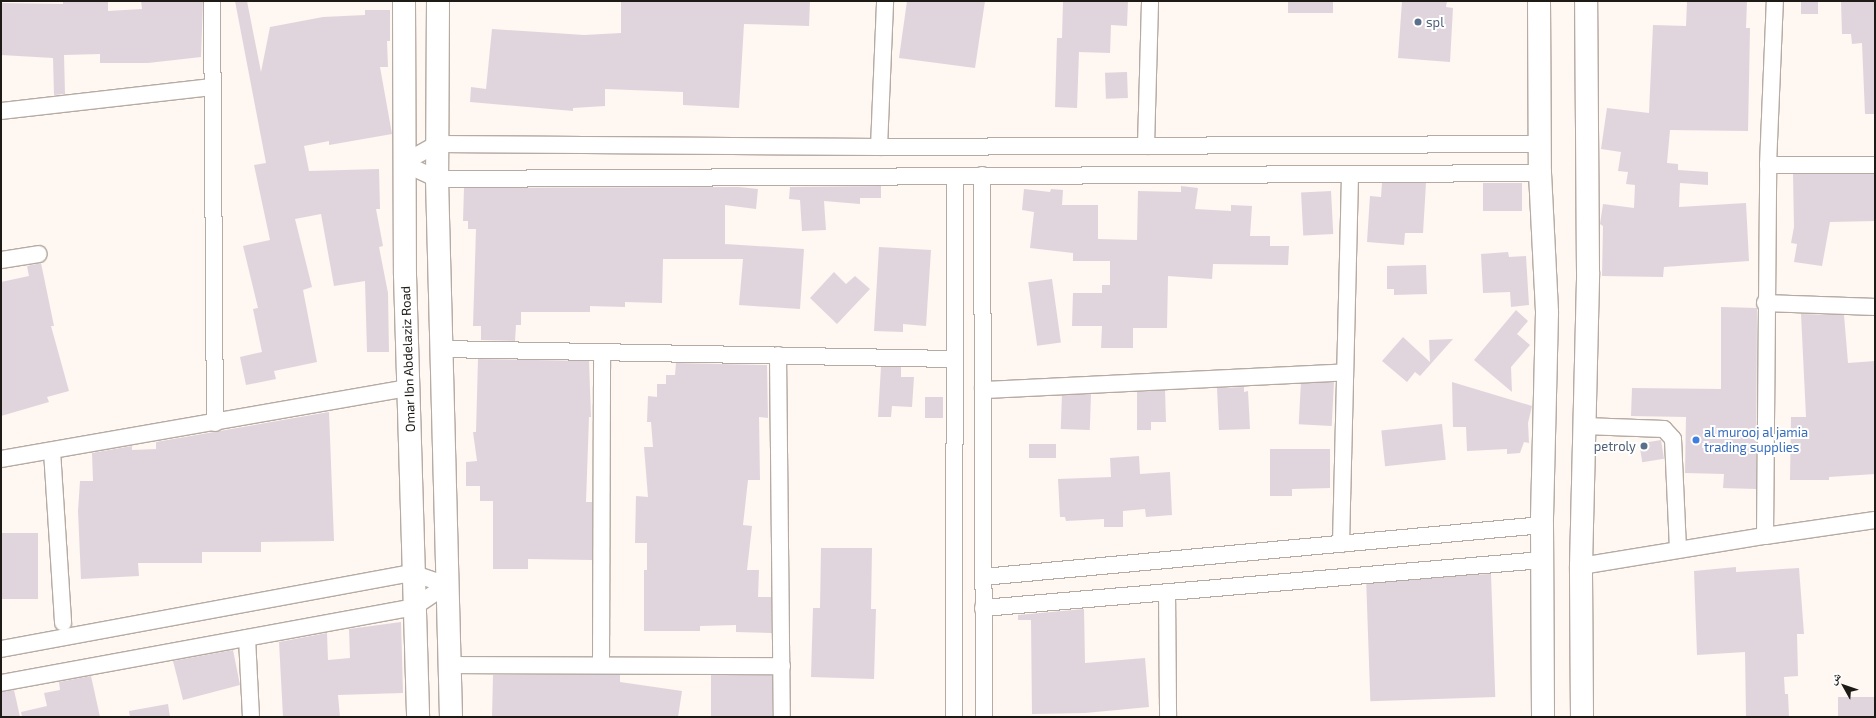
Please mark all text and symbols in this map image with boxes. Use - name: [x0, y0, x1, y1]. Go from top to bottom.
- place label: spl: [1426, 14, 1444, 30]
- marker: spl: [1413, 17, 1423, 27]
- street label: Omar Ibn Abdelaziz Road: [398, 285, 418, 433]
- place label: al murooj al jamia trading supplies: [1704, 425, 1809, 456]
- marker: al murooj al jamia trading supplies: [1691, 435, 1701, 445]
- place label: petroly: [1594, 438, 1636, 454]
- marker: petroly: [1639, 441, 1649, 451]
- north arrow: [1824, 666, 1864, 706]
- text: ش: [1826, 669, 1843, 687]

